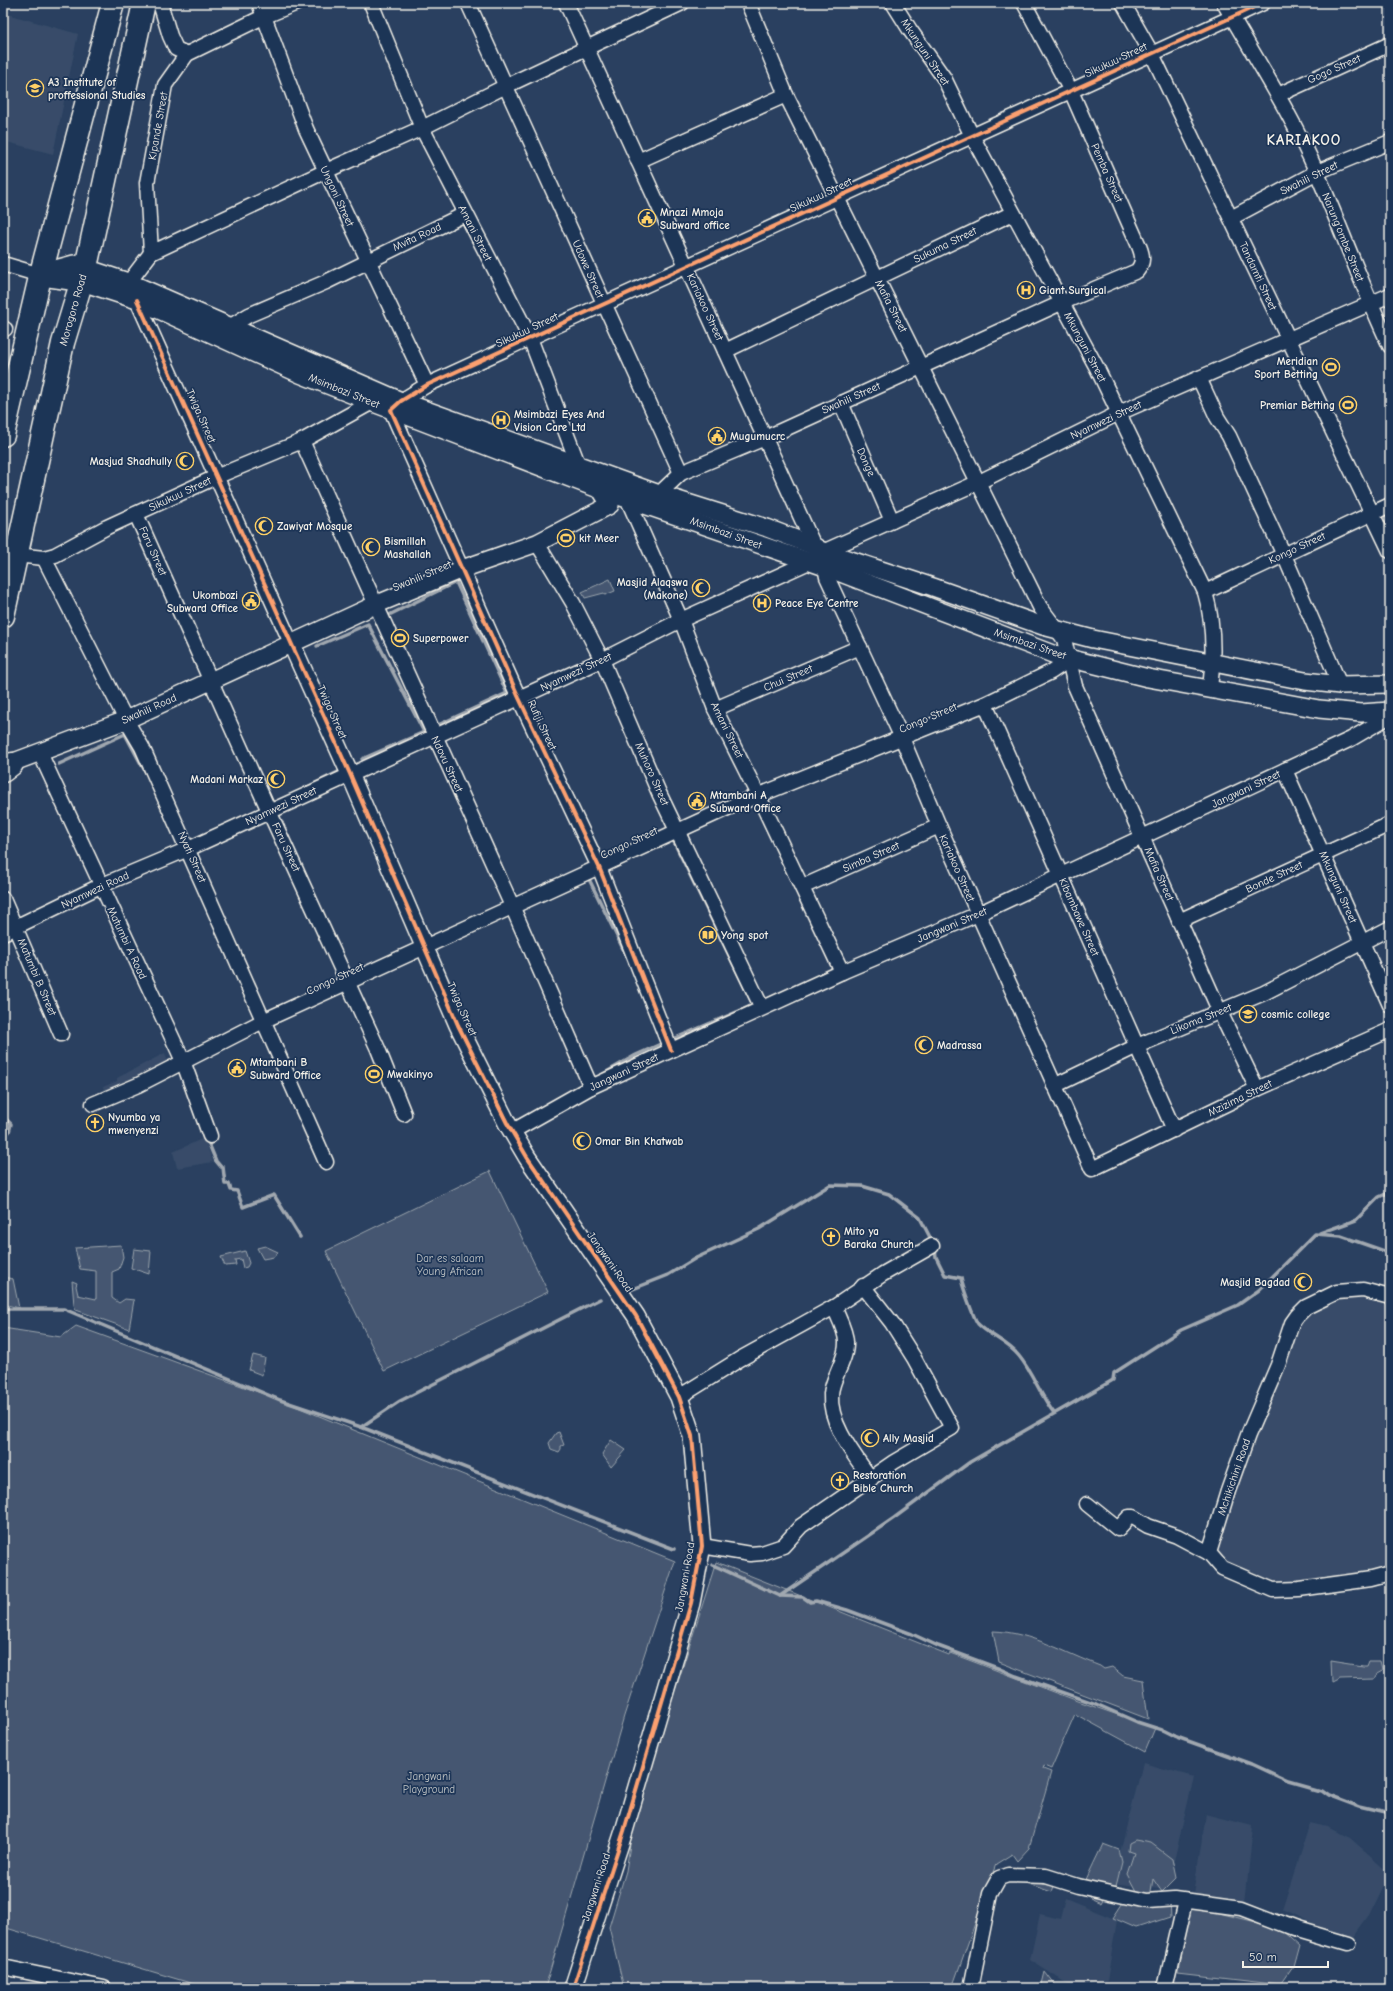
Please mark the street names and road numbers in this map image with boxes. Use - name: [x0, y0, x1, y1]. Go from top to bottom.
- street label: Mkunguni Street: [898, 16, 953, 88]
- street label: Sikukuu Street: [1083, 40, 1150, 80]
- street label: Gogo Street: [1306, 51, 1363, 86]
- street label: Kipande Street: [146, 90, 171, 161]
- street label: Pemba Street: [1088, 142, 1126, 205]
- street label: Swahili Street: [1278, 158, 1341, 198]
- street label: Ungoni Street: [317, 164, 357, 229]
- street label: Sikukuu Street: [788, 175, 855, 215]
- street label: Narung'ombe Street: [1319, 191, 1367, 284]
- street label: Amani Street: [455, 203, 495, 264]
- street label: Mvita Road: [391, 220, 444, 254]
- street label: Sukuma Street: [911, 224, 979, 266]
- street label: Udowe Street: [569, 238, 607, 301]
- street label: Tandamti Street: [1236, 240, 1280, 313]
- street label: Kariakoo Street: [684, 271, 727, 343]
- street label: Morogoro Road: [57, 272, 90, 347]
- street label: Mafia Street: [872, 277, 910, 335]
- street label: Sikukuu Street: [494, 310, 561, 350]
- street label: Mkunguni Street: [1061, 310, 1109, 385]
- street label: Msimbazi Street: [307, 371, 382, 411]
- street label: Swahili Street: [820, 379, 883, 417]
- street label: Twiga Street: [183, 387, 219, 446]
- street label: Nyamwezi Street: [1068, 397, 1144, 442]
- street label: Donge: [854, 446, 878, 479]
- street label: Sikukuu Street: [147, 474, 214, 514]
- street label: Msimbazi Street: [688, 514, 764, 552]
- street label: Faru Street: [136, 524, 170, 578]
- street label: Kongo Street: [1267, 529, 1328, 567]
- street label: Swahili Street: [391, 557, 454, 594]
- street label: Msimbazi Street: [992, 626, 1069, 663]
- street label: Nyamwezi Street: [538, 649, 614, 694]
- street label: Chui Street: [762, 662, 815, 694]
- street label: Twiga Street: [314, 683, 350, 742]
- street label: Swahili Road: [119, 691, 179, 727]
- street label: Rufiji Street: [525, 698, 560, 753]
- street label: Amani Street: [708, 700, 747, 761]
- street label: Congo Street: [897, 700, 960, 736]
- street label: Ndovu Street: [428, 734, 466, 795]
- street label: Muhoro Street: [632, 740, 672, 808]
- street label: Jangwani Street: [1210, 767, 1283, 811]
- street label: Nyamwezi Street: [243, 783, 319, 828]
- street label: Faru Street: [269, 820, 303, 874]
- street label: Congo Street: [598, 824, 660, 862]
- street label: Nyati Street: [175, 829, 209, 885]
- street label: Kariakoo Street: [936, 832, 978, 904]
- street label: Simba Street: [841, 838, 902, 875]
- street label: Mafia Street: [1141, 845, 1177, 904]
- street label: Mkunguni Street: [1316, 849, 1360, 926]
- street label: Bonde Street: [1243, 858, 1305, 896]
- street label: Nyamwezi Road: [59, 869, 131, 911]
- street label: Kibambawe Street: [1056, 876, 1102, 959]
- street label: Jangwani Street: [915, 904, 990, 946]
- street label: Matumbi A Road: [104, 905, 150, 982]
- street label: Matumbi B Street: [15, 936, 60, 1018]
- street label: Congo Street: [304, 960, 366, 998]
- street label: Twiga Street: [444, 980, 480, 1039]
- street label: Likoma Street: [1168, 1000, 1234, 1037]
- street label: Jangwani Street: [588, 1050, 661, 1094]
- street label: Mzizima Street: [1206, 1076, 1275, 1119]
- street label: Jangwani Road: [584, 1229, 636, 1295]
- street label: Mchikichini Road: [1215, 1437, 1253, 1517]
- street label: Jangwani Road: [672, 1541, 698, 1613]
- street label: Jangwani Road: [579, 1851, 613, 1923]

